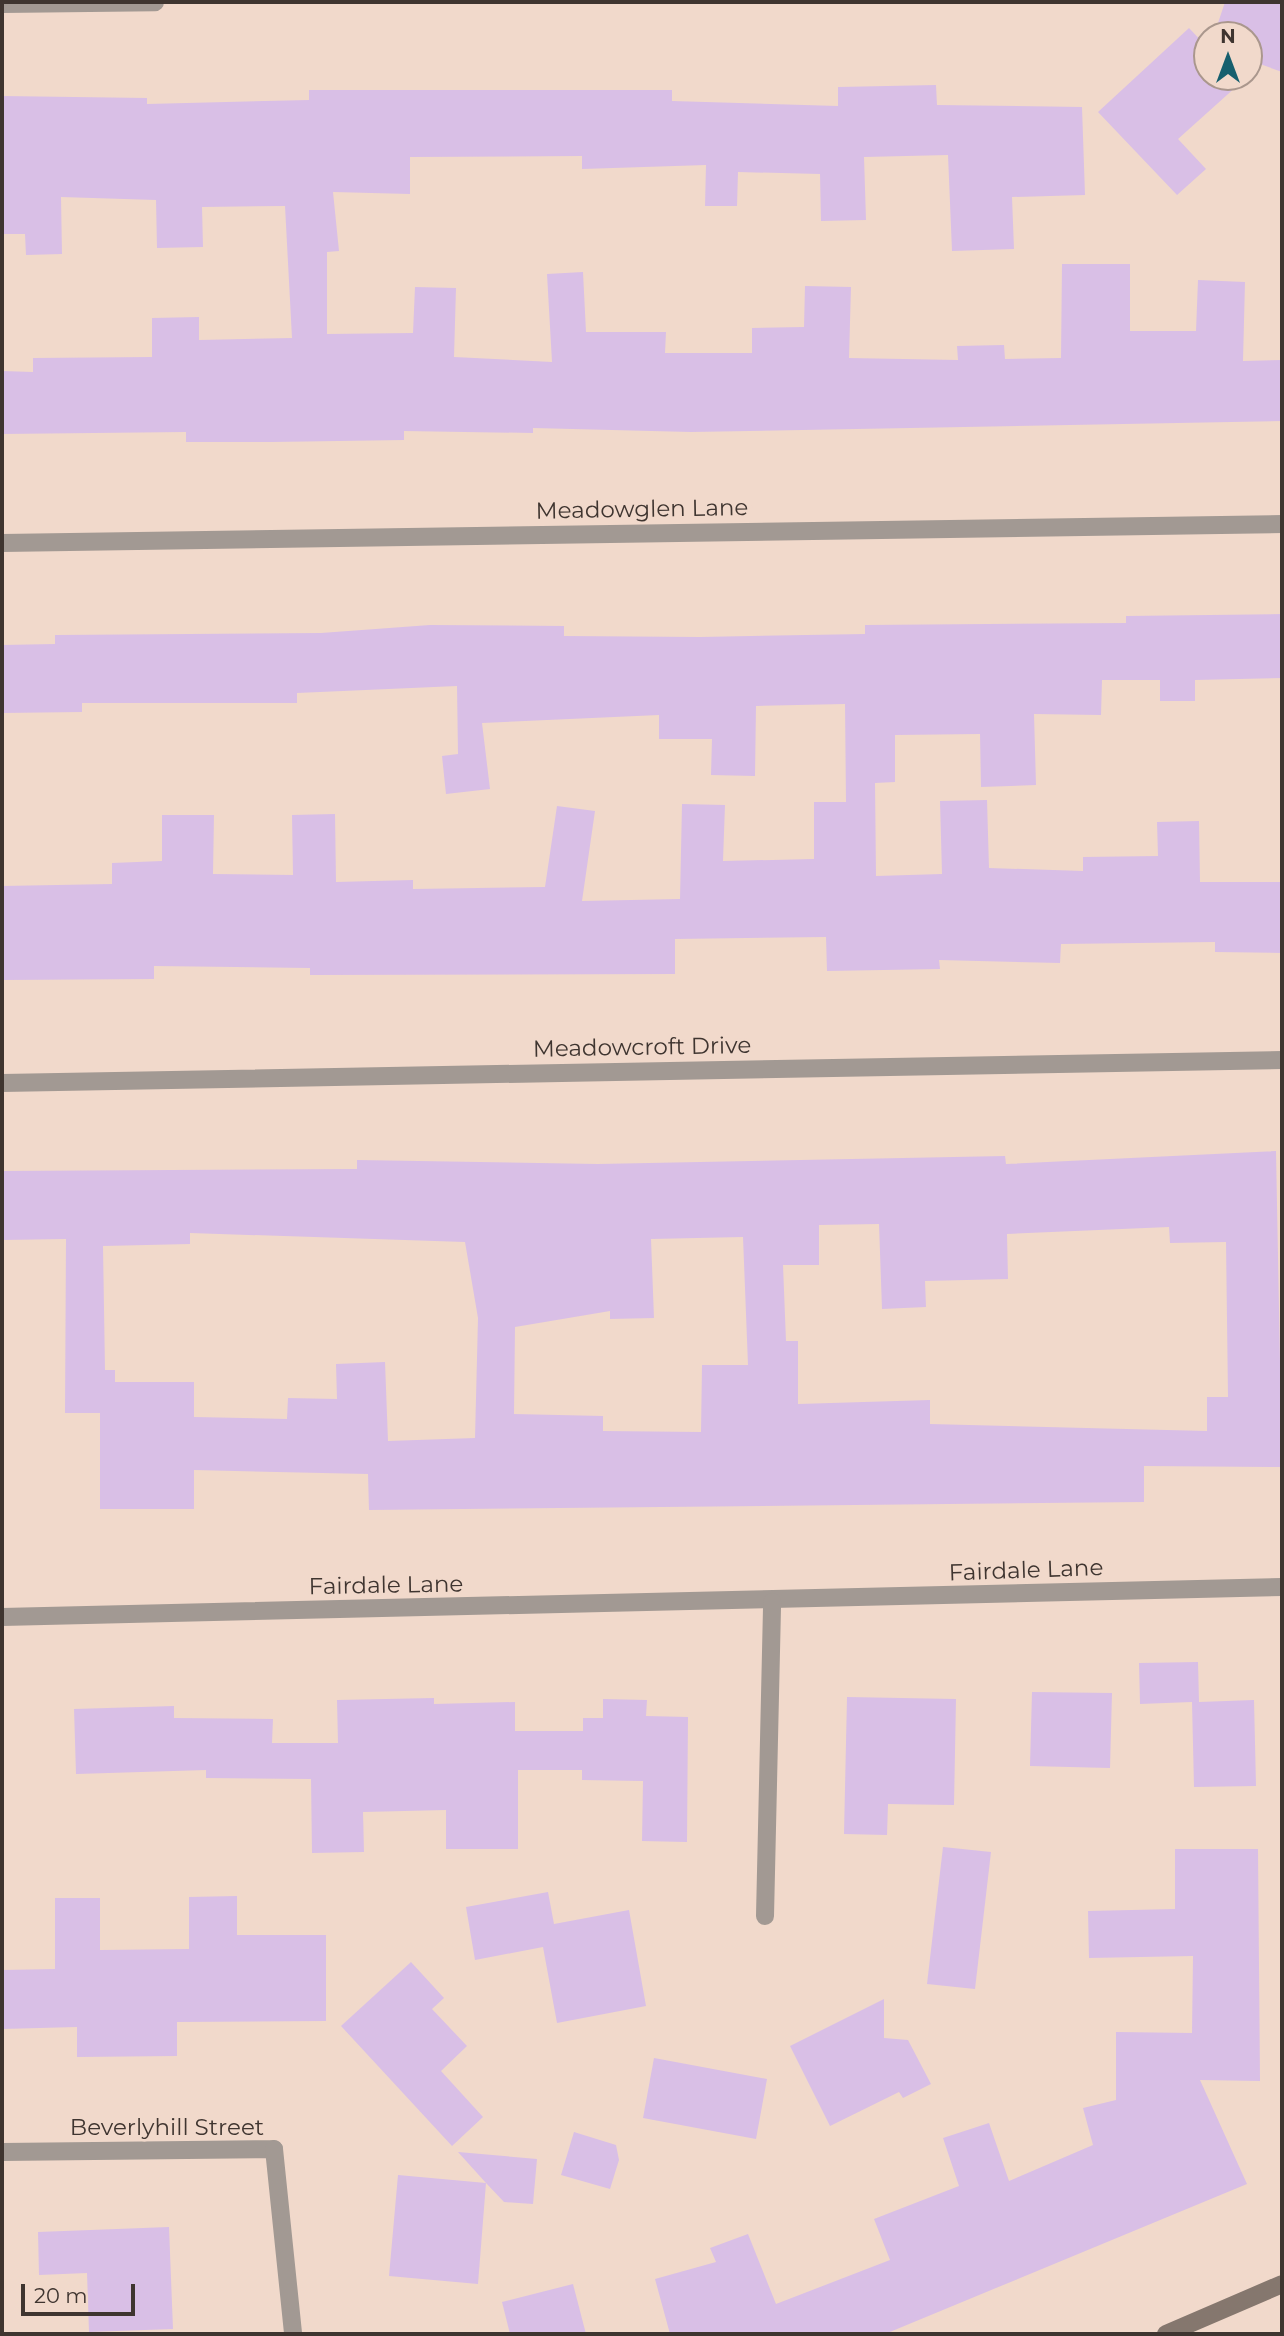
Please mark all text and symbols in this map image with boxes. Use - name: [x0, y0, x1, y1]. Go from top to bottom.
- north arrow: [1193, 21, 1263, 91]
- text: N: [1220, 25, 1236, 48]
- street label: Meadowglen Lane: [535, 493, 749, 525]
- street label: Meadowcroft Drive: [533, 1031, 751, 1063]
- street label: Fairdale Lane: [948, 1554, 1104, 1586]
- street label: Fairdale Lane: [308, 1570, 464, 1600]
- street label: Beverlyhill Street: [70, 2113, 264, 2141]
- scale bar: [24, 2270, 138, 2314]
- text: 20 m: [34, 2283, 88, 2308]

